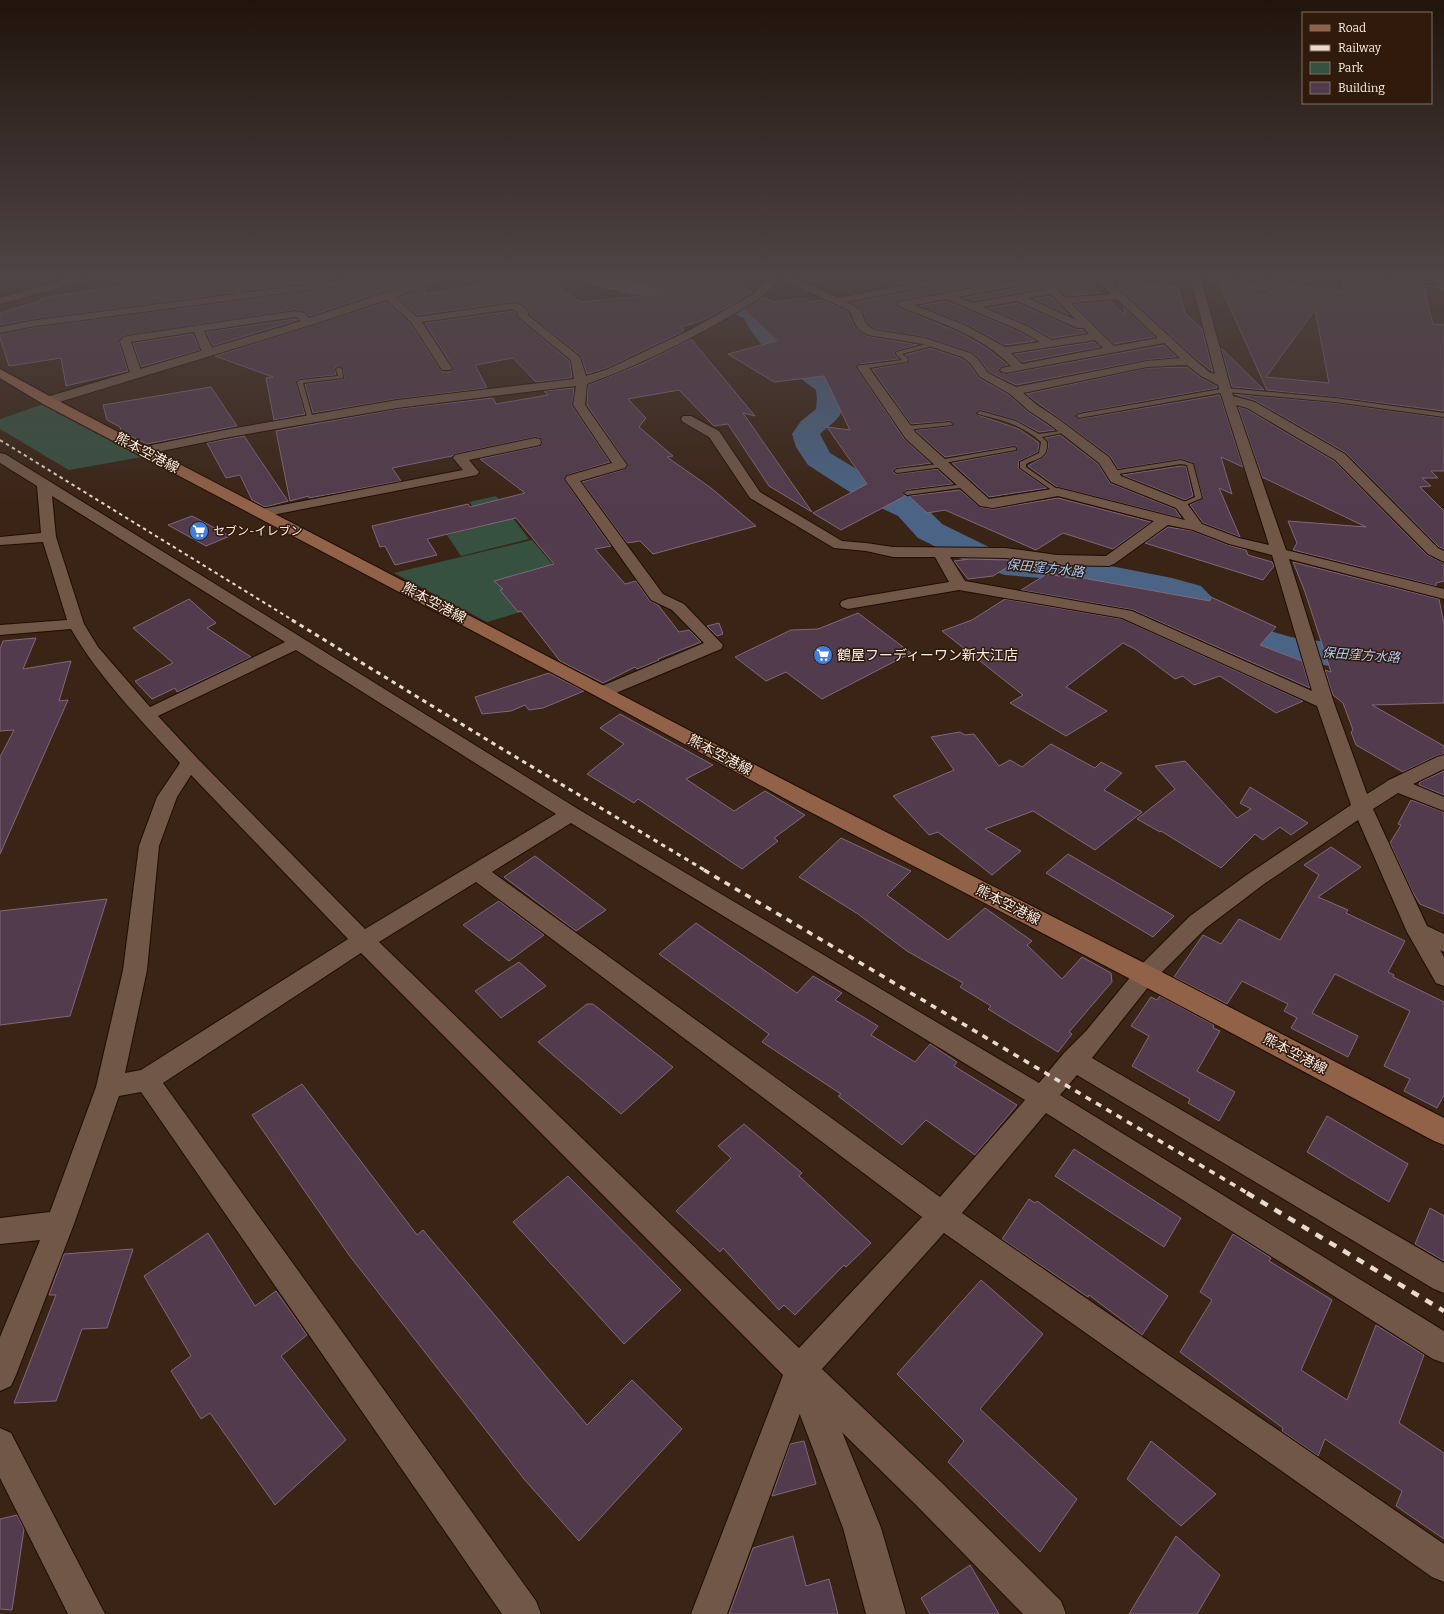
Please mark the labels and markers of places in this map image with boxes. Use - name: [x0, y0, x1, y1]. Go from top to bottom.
- supermarket icon: セブン-イレブン: [188, 520, 210, 542]
- place label: セブン-イレブン: [213, 524, 303, 538]
- supermarket icon: 鶴屋フーディーワン新大江店: [812, 644, 834, 666]
- place label: 鶴屋フーディーワン新大江店: [837, 647, 1018, 664]

